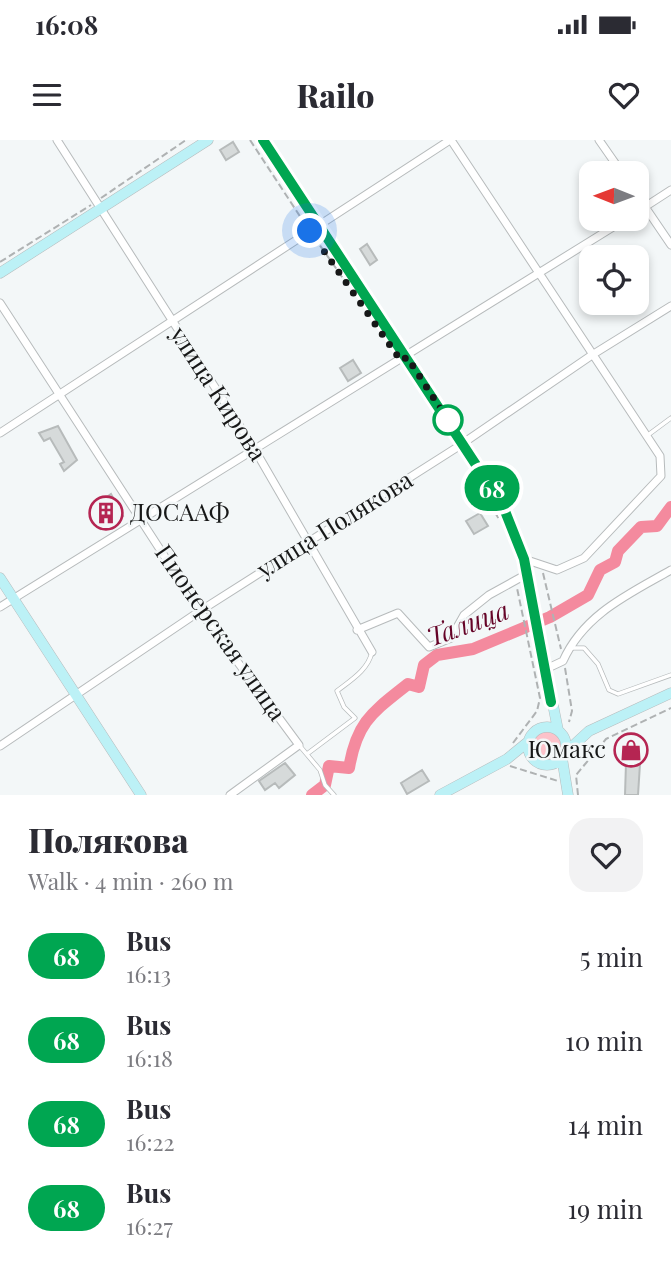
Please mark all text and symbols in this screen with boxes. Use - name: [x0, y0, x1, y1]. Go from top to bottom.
- text: 16:08: [35, 7, 98, 42]
- text: Railo: [297, 73, 374, 116]
- icon: menu: [28, 76, 66, 114]
- icon: heart: [605, 76, 643, 114]
- north arrow: [579, 161, 649, 231]
- map controls: [579, 161, 649, 315]
- your location: [292, 213, 327, 248]
- button: locate: [579, 245, 649, 315]
- street label: улица Кирова: [164, 319, 275, 466]
- unlabelled marker: [433, 405, 463, 435]
- street label: улица Полякова: [249, 463, 418, 585]
- line badge: 68: [461, 465, 524, 511]
- text: 68: [479, 472, 505, 504]
- building icon: ДОСААФ: [87, 494, 125, 532]
- place label: ДОСААФ: [130, 495, 229, 527]
- street label: Пионерская улица: [149, 537, 294, 726]
- water label: Талица: [422, 592, 513, 654]
- shop icon: Юмакс: [612, 731, 650, 769]
- place label: Юмакс: [528, 732, 606, 764]
- text: Полякова: [28, 817, 189, 861]
- button: heart: [569, 818, 643, 892]
- text: Walk · 4 min · 260 m: [28, 865, 233, 896]
- text: Bus: [126, 923, 171, 958]
- text: 5 min: [580, 939, 643, 974]
- text: 68: [53, 940, 80, 972]
- text: 16:13: [126, 958, 171, 989]
- text: Bus: [126, 1007, 171, 1042]
- text: 10 min: [565, 1023, 643, 1058]
- text: 68: [53, 1024, 80, 1056]
- text: 16:18: [126, 1042, 173, 1073]
- text: Bus: [126, 1091, 171, 1126]
- text: 14 min: [568, 1107, 643, 1142]
- text: 68: [53, 1108, 80, 1140]
- text: 16:22: [126, 1126, 175, 1157]
- text: Bus: [126, 1175, 171, 1210]
- text: 19 min: [567, 1191, 643, 1226]
- text: 68: [53, 1192, 80, 1224]
- text: 16:27: [126, 1210, 173, 1241]

